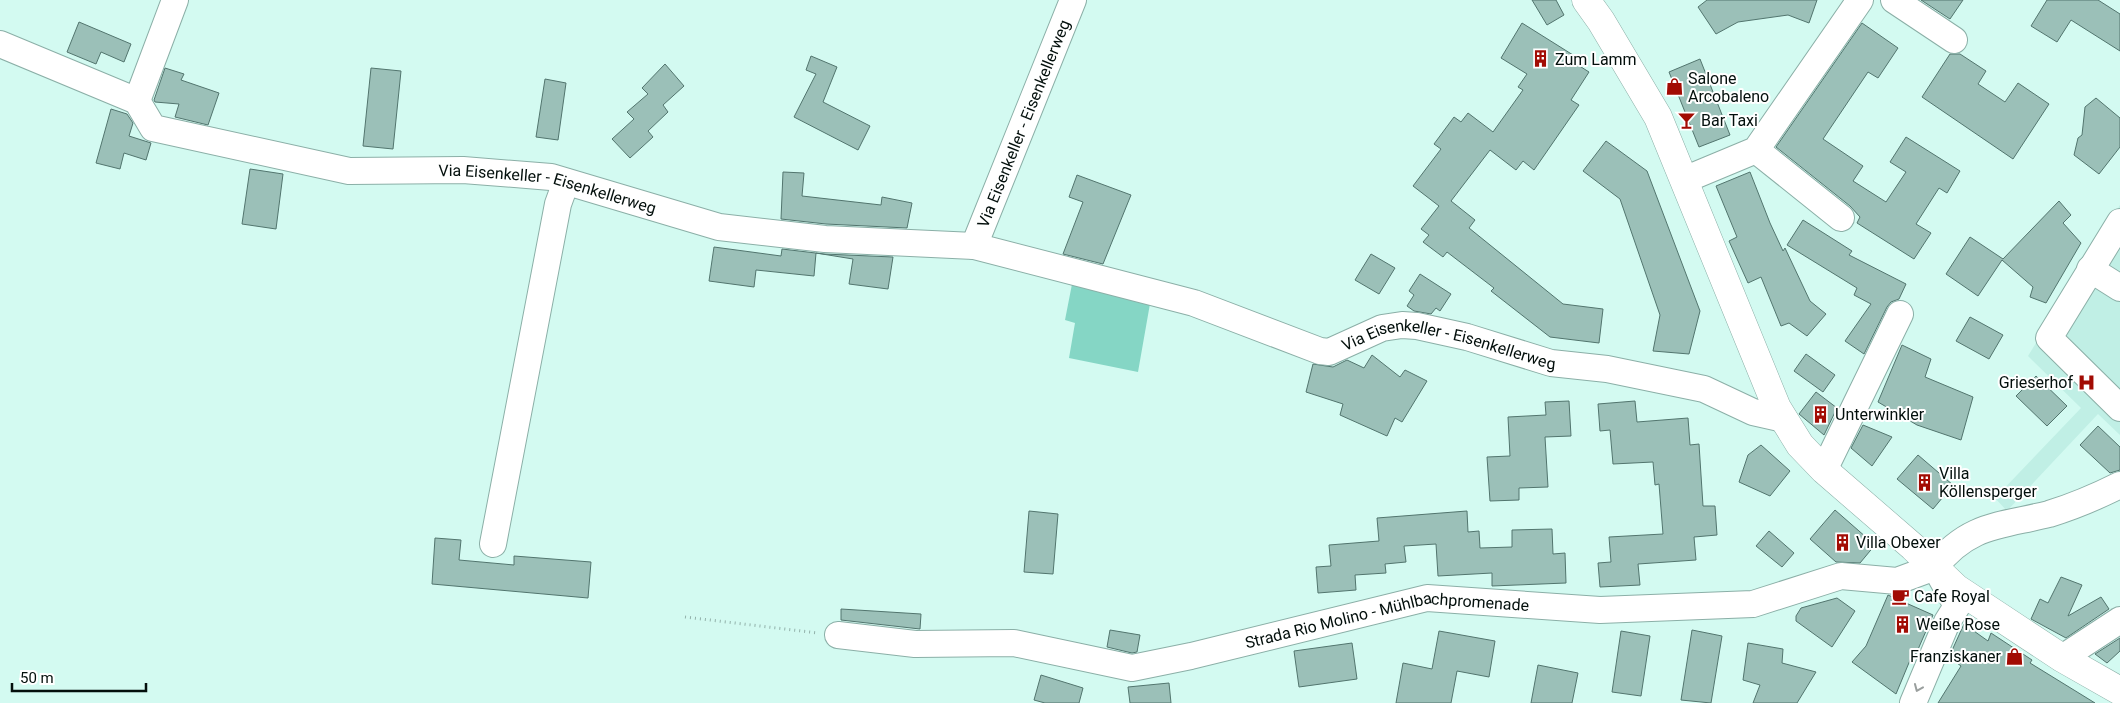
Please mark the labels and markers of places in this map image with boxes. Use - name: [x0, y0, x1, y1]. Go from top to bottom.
- building icon: Zum Lamm: [1531, 49, 1551, 69]
- place label: Zum Lamm: [1555, 50, 1637, 69]
- place label: Salone Arcobaleno: [1688, 69, 1769, 106]
- shop icon: Salone Arcobaleno: [1664, 77, 1684, 97]
- bar icon: Bar Taxi: [1677, 110, 1697, 130]
- place label: Bar Taxi: [1701, 111, 1758, 130]
- hospital icon: Grieserhof: [2077, 372, 2097, 392]
- place label: Grieserhof: [1999, 373, 2073, 392]
- building icon: Unterwinkler: [1811, 404, 1831, 424]
- place label: Unterwinkler: [1835, 405, 1925, 424]
- place label: Villa Köllensperger: [1939, 464, 2038, 501]
- building icon: Villa Köllensperger: [1915, 472, 1935, 492]
- building icon: Villa Obexer: [1832, 532, 1852, 552]
- place label: Villa Obexer: [1856, 533, 1941, 552]
- cafe icon: Cafe Royal: [1890, 586, 1910, 606]
- place label: Cafe Royal: [1914, 587, 1990, 606]
- building icon: Weiße Rose: [1892, 614, 1912, 634]
- place label: Weiße Rose: [1916, 615, 2000, 634]
- shop icon: Franziskaner: [2005, 646, 2025, 666]
- place label: Franziskaner: [1910, 647, 2002, 666]

